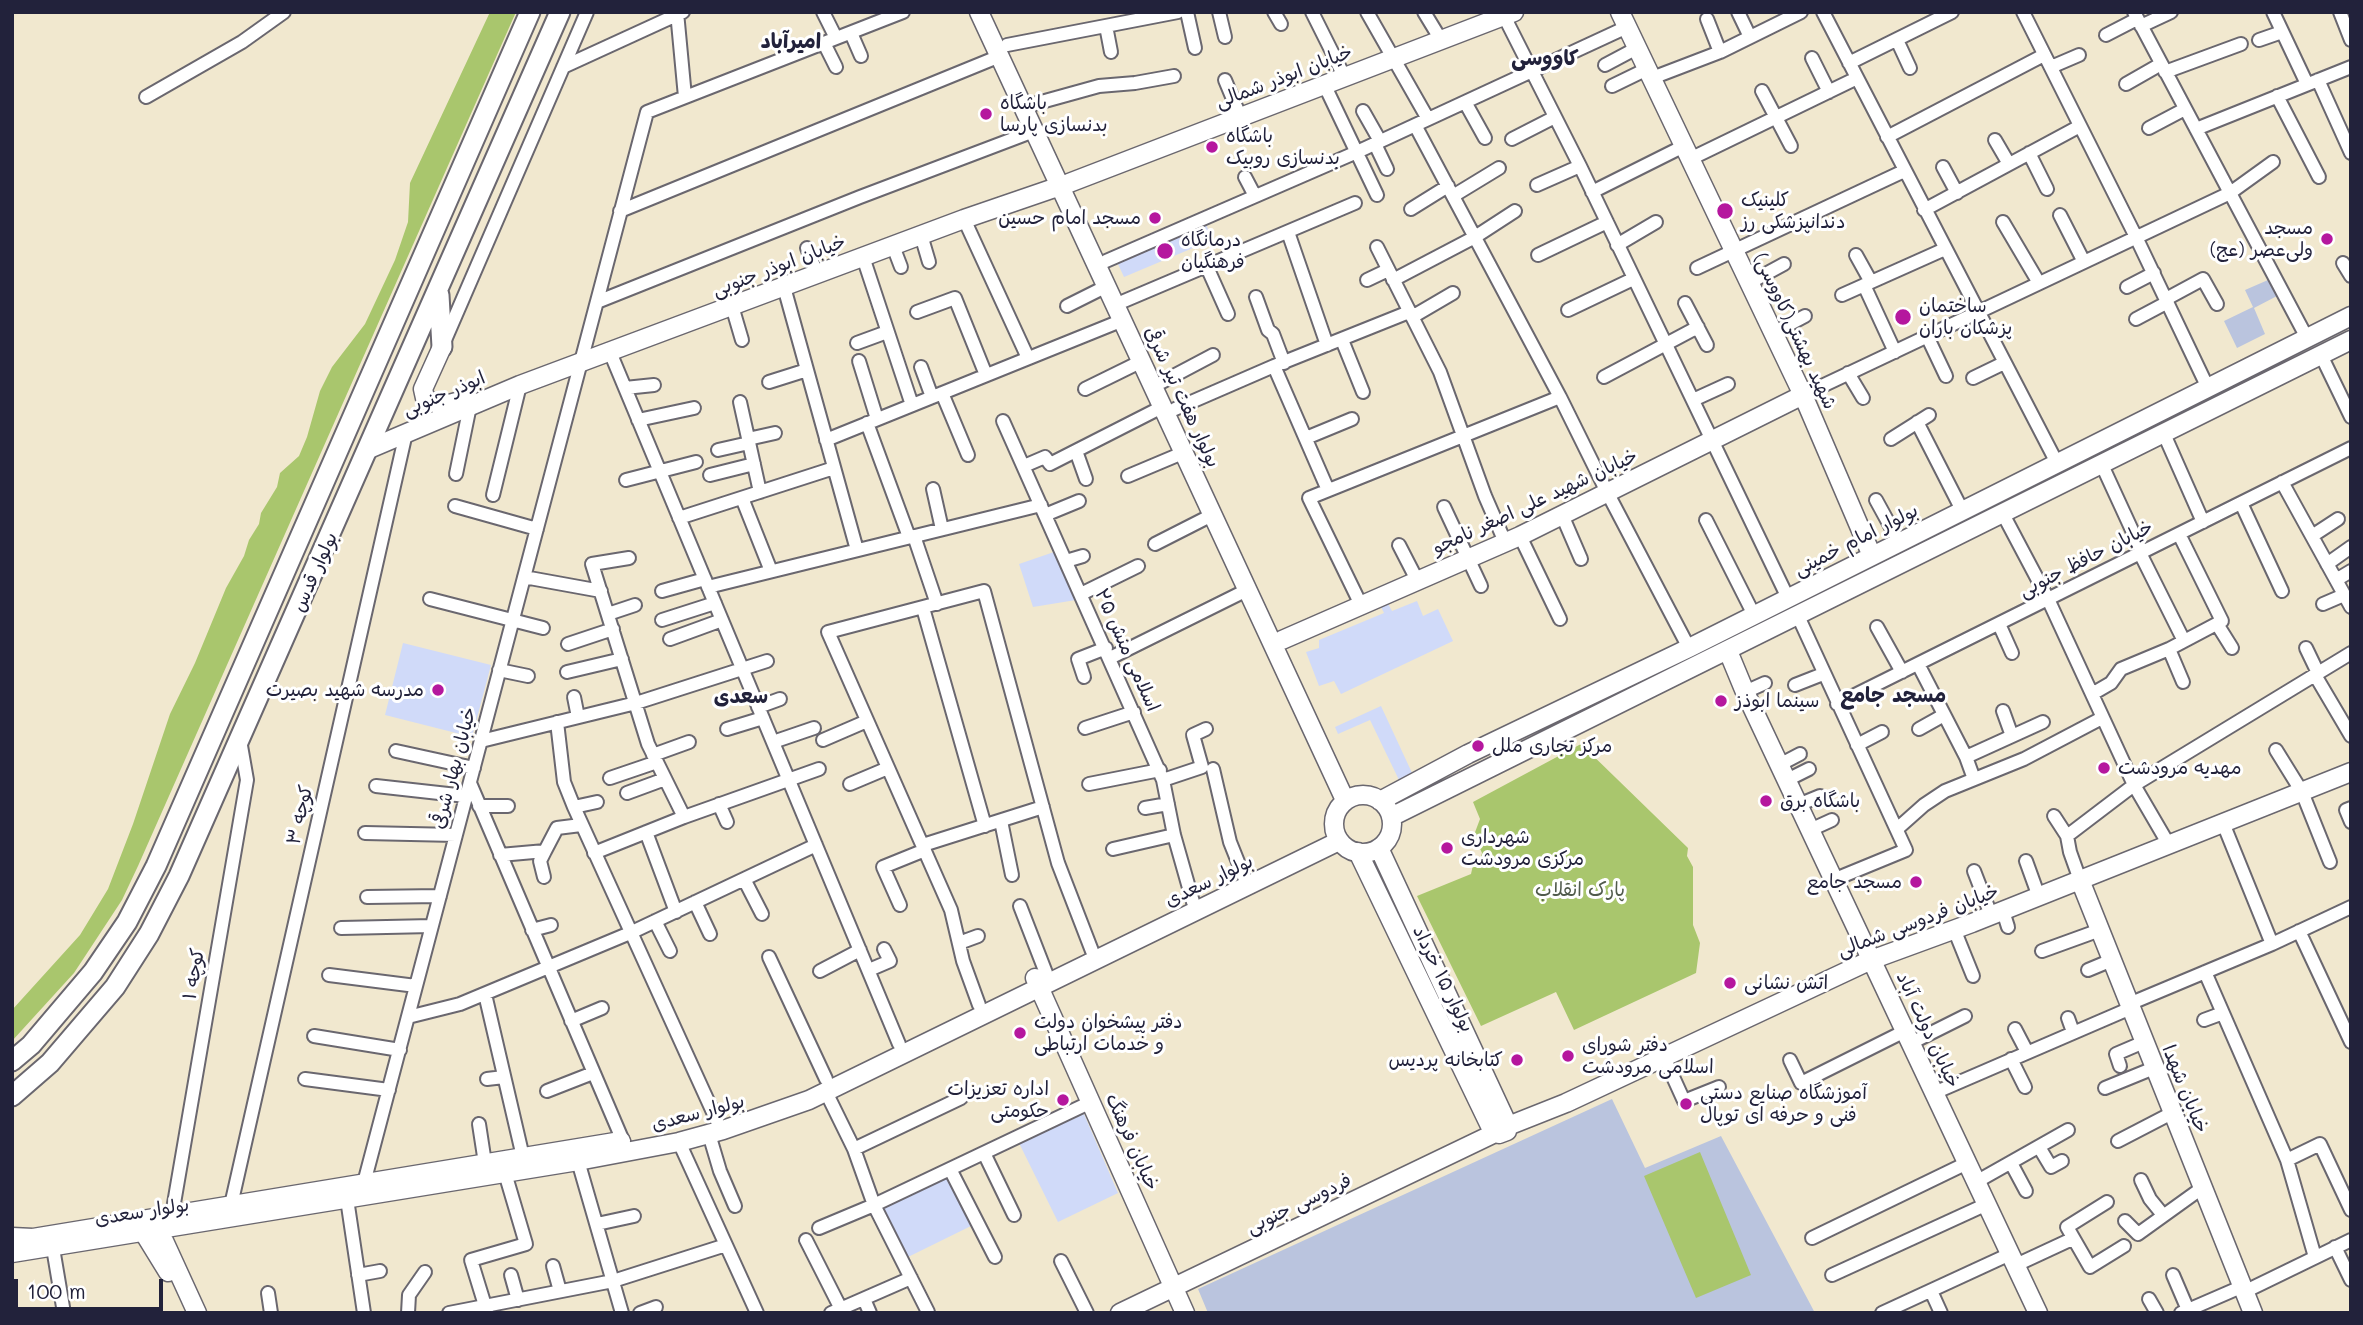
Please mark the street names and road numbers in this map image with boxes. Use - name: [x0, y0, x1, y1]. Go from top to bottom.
- street label: خیابان ابوذر شمالی: [1212, 40, 1356, 114]
- street label: خیابان ابوذر جنوبی: [709, 230, 849, 302]
- street label: شهید بهشتی(کاووسی): [1749, 249, 1841, 413]
- street label: بولوار هفت تیر شرقی: [1139, 323, 1225, 471]
- street label: ابوذر جنوبی: [399, 366, 489, 422]
- street label: خیابان شهید علی اصغر نامجو: [1429, 444, 1641, 560]
- street label: بولوار امام خمینی: [1790, 499, 1922, 581]
- street label: خیابان حافظ جنوبی: [2015, 515, 2157, 603]
- street label: بولوار قدس: [287, 529, 343, 615]
- street label: اسلامی منش ۲۵: [1090, 585, 1164, 715]
- street label: خیابان بهار شرقی: [427, 705, 481, 831]
- street label: کوچه ۳: [282, 783, 318, 847]
- street label: بولوار سعدی: [1161, 850, 1257, 912]
- street label: خیابان فردوسی شمالی: [1834, 880, 2002, 962]
- street label: بولوار ۱۵ خرداد: [1407, 922, 1479, 1036]
- street label: کوچه ۱: [178, 947, 210, 1001]
- street label: خیابان دولت آباد: [1891, 969, 1965, 1091]
- street label: خیابان شهدا: [2157, 1042, 2213, 1136]
- street label: بولوار سعدی: [649, 1090, 747, 1136]
- street label: خیابان فرهنگ: [1101, 1090, 1163, 1194]
- street label: فردوسی جنوبی: [1243, 1169, 1355, 1239]
- street label: بولوار سعدی: [93, 1193, 191, 1231]

